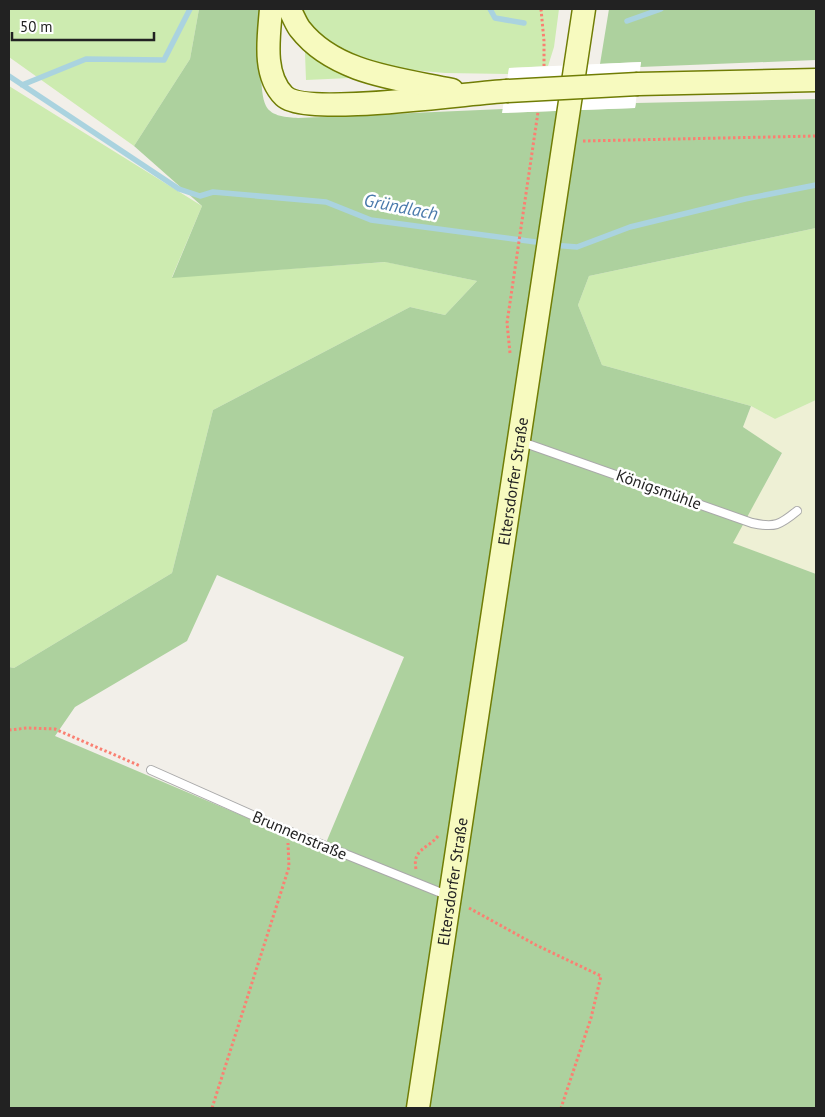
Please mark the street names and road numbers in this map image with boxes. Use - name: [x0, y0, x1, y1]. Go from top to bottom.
- street label: Eltersdorfer Straße: [493, 416, 532, 547]
- street label: Königsmühle: [614, 464, 704, 514]
- street label: Brunnenstraße: [250, 806, 350, 864]
- street label: Eltersdorfer Straße: [433, 816, 472, 947]

